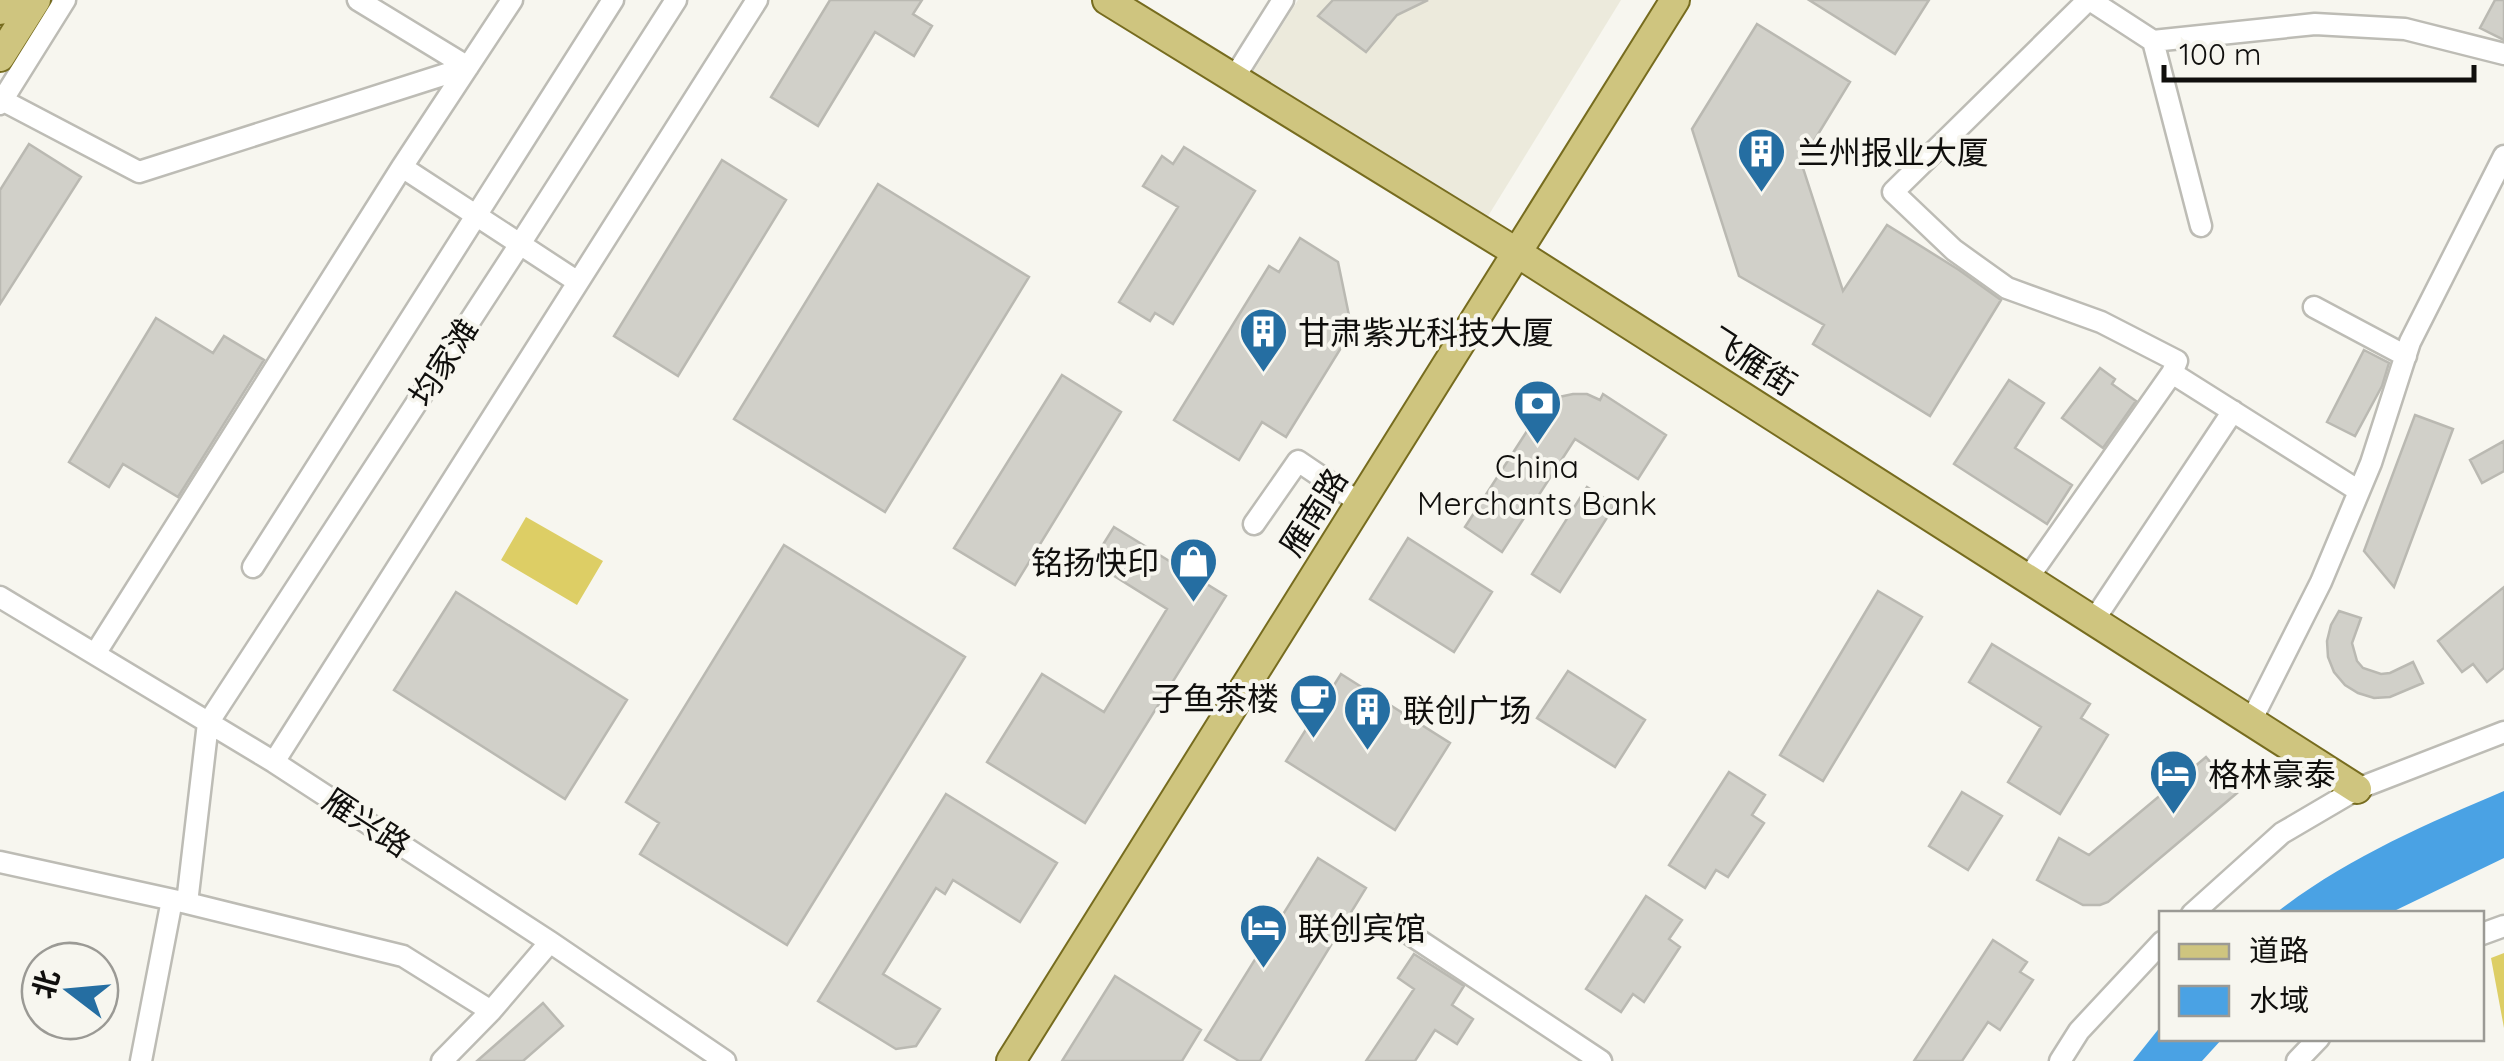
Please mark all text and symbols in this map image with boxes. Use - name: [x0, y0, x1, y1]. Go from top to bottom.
- scale bar: [2164, 20, 2474, 82]
- text: 100 m: [2179, 35, 2261, 73]
- building icon: 兰州报业大厦: [1736, 126, 1788, 194]
- place label: 兰州报业大厦: [1797, 132, 1989, 172]
- building icon: 甘肃紫光科技大厦: [1237, 306, 1289, 374]
- street label: 均家滩: [400, 311, 486, 413]
- place label: 甘肃紫光科技大厦: [1298, 312, 1554, 352]
- street label: 飞雁街: [1702, 318, 1804, 404]
- bank icon: China Merchants Bank: [1511, 378, 1563, 446]
- place label: China Merchants Bank: [1417, 446, 1657, 523]
- street label: 雁南路: [1271, 461, 1355, 563]
- shop icon: 铭扬快印: [1168, 536, 1220, 604]
- place label: 铭扬快印: [1031, 542, 1159, 582]
- cafe icon: 子鱼茶楼: [1288, 672, 1340, 740]
- place label: 子鱼茶楼: [1151, 678, 1279, 718]
- building icon: 联创广场: [1342, 684, 1394, 752]
- place label: 联创广场: [1403, 690, 1531, 730]
- hotel icon: 格林豪泰: [2147, 748, 2199, 816]
- place label: 格林豪泰: [2208, 754, 2336, 794]
- street label: 雁兴路: [316, 779, 418, 865]
- hotel icon: 联创宾馆: [1237, 902, 1289, 970]
- place label: 联创宾馆: [1298, 908, 1426, 948]
- legend: [2159, 911, 2484, 1041]
- text: 道路: [2249, 931, 2309, 969]
- north arrow: [20, 941, 120, 1041]
- text: 北: [25, 966, 66, 1002]
- text: 水域: [2249, 981, 2309, 1019]

